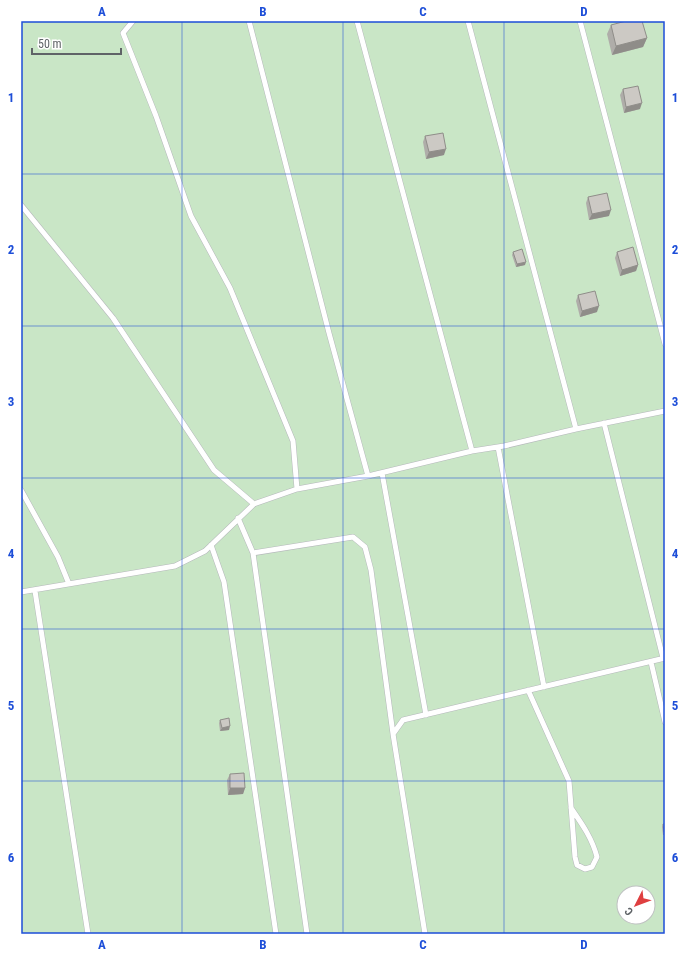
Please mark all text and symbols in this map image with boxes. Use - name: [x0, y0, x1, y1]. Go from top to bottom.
- text: A: [98, 4, 106, 19]
- text: B: [259, 4, 267, 19]
- text: C: [419, 4, 427, 19]
- text: D: [580, 4, 588, 19]
- scale bar: [32, 30, 121, 56]
- text: 50 m: [38, 37, 62, 51]
- text: 1: [8, 90, 14, 105]
- text: 1: [672, 90, 678, 105]
- text: 2: [8, 242, 15, 257]
- text: 2: [672, 242, 679, 257]
- text: 3: [8, 394, 14, 409]
- text: 3: [672, 394, 678, 409]
- text: 4: [8, 546, 15, 561]
- text: 4: [672, 546, 679, 561]
- text: 5: [8, 698, 15, 713]
- text: 5: [672, 698, 679, 713]
- text: 6: [8, 850, 15, 865]
- text: 6: [672, 850, 679, 865]
- north arrow: [616, 885, 656, 925]
- text: С: [622, 905, 636, 918]
- text: A: [98, 937, 106, 952]
- text: B: [259, 937, 267, 952]
- text: C: [419, 937, 427, 952]
- text: D: [580, 937, 588, 952]

